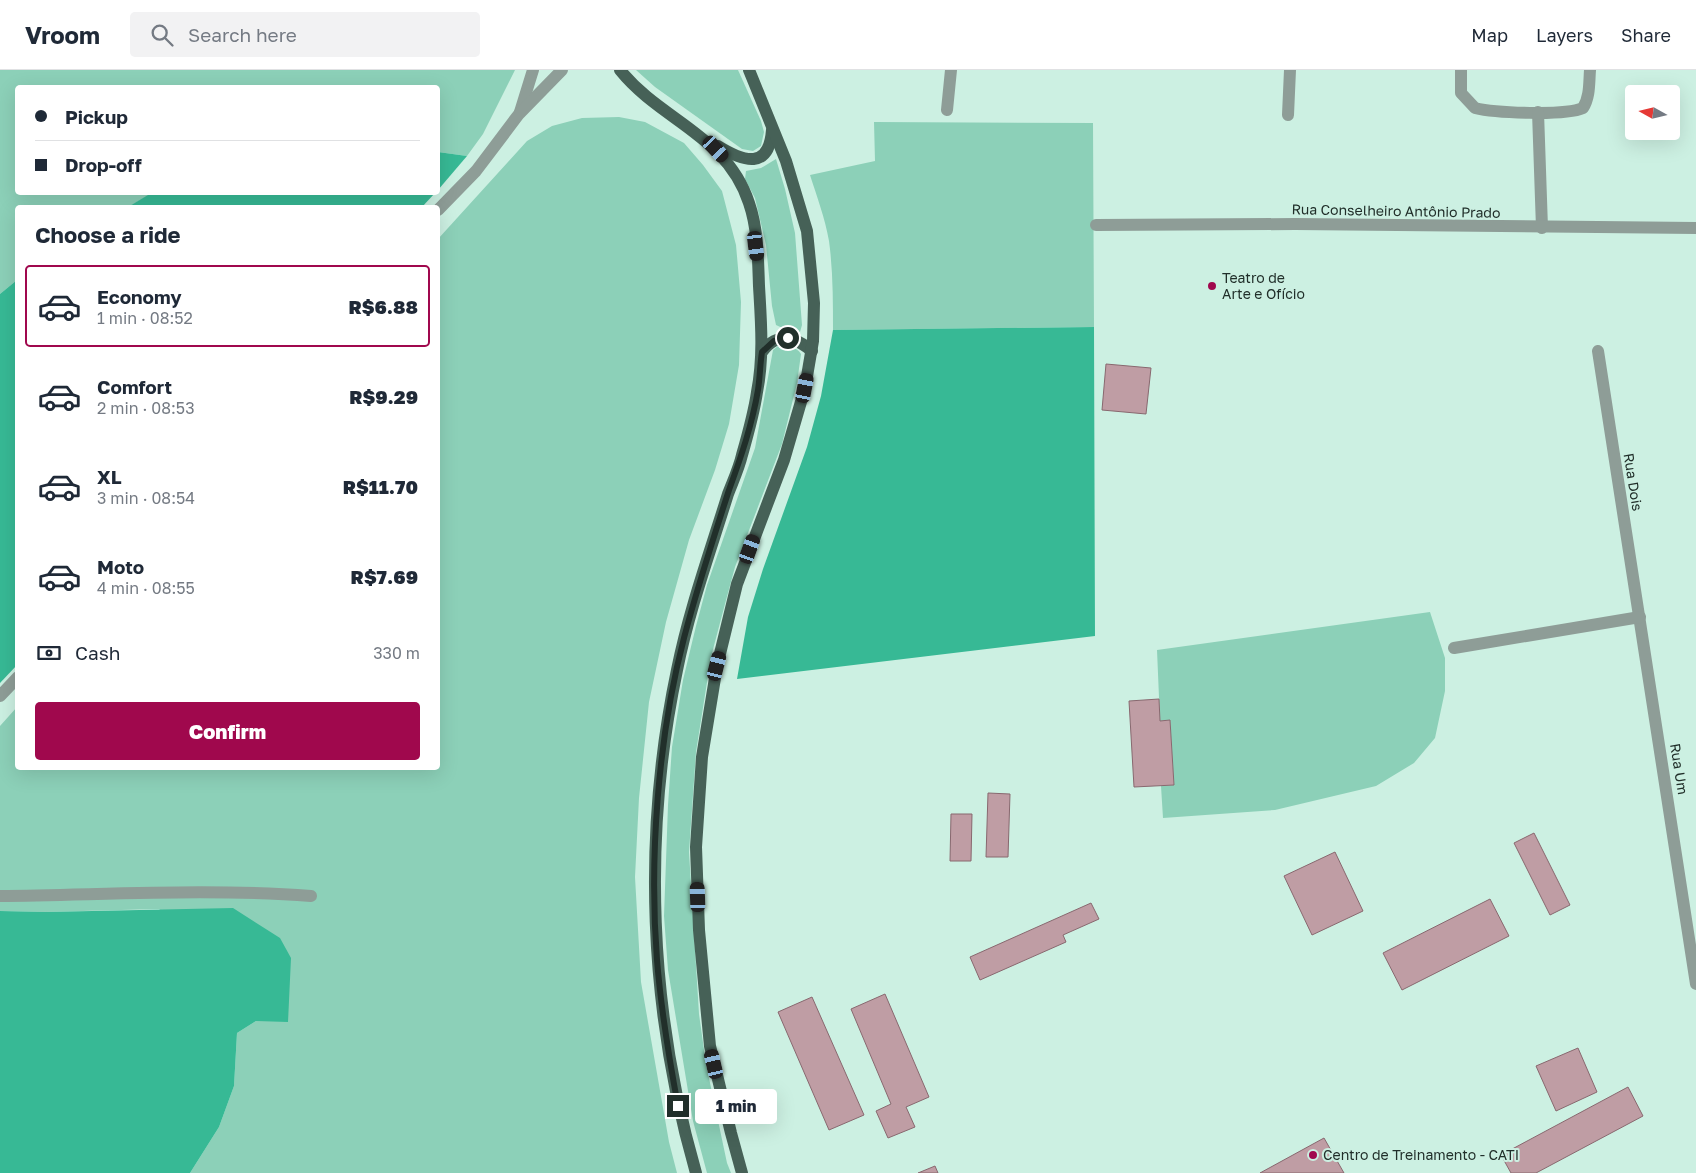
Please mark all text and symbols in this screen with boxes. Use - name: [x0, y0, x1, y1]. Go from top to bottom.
- search box: [130, 12, 480, 57]
- text: Vroom: [25, 20, 100, 49]
- icon: search: [148, 21, 176, 49]
- text: Search here: [188, 23, 297, 46]
- text: Map: [1471, 24, 1508, 46]
- text: Layers: [1536, 24, 1593, 46]
- text: Share: [1621, 24, 1671, 46]
- north arrow: [1625, 85, 1680, 140]
- map controls: [1625, 85, 1680, 140]
- text: Pickup: [65, 105, 128, 128]
- car: [700, 133, 731, 165]
- text: Drop-off: [65, 153, 142, 176]
- street label: Rua Conselheiro Antônio Prado: [1291, 200, 1501, 221]
- text: Choose a ride: [35, 221, 181, 248]
- car: [746, 230, 765, 262]
- place label: Teatro de Arte e Ofício: [1222, 269, 1305, 302]
- marker: Teatro de Arte e Ofício: [1206, 280, 1218, 292]
- icon: car: [37, 284, 82, 329]
- text: Economy: [97, 285, 182, 308]
- text: R$6.88: [348, 295, 418, 318]
- text: 1 min · 08:52: [97, 308, 193, 328]
- route start: [777, 327, 799, 349]
- car: [794, 372, 815, 404]
- icon: car: [37, 374, 82, 419]
- text: Comfort: [97, 375, 172, 398]
- text: R$9.29: [349, 385, 418, 408]
- text: 2 min · 08:53: [97, 398, 195, 418]
- street label: Rua Dois: [1621, 452, 1646, 512]
- icon: car: [37, 464, 82, 509]
- text: XL: [97, 465, 122, 488]
- text: R$11.70: [343, 475, 418, 498]
- text: 3 min · 08:54: [97, 488, 195, 508]
- car: [737, 532, 762, 566]
- icon: car: [37, 554, 82, 599]
- text: Moto: [97, 555, 144, 578]
- text: R$7.69: [351, 565, 418, 588]
- text: 4 min · 08:55: [97, 578, 195, 598]
- icon: cash: [35, 639, 63, 667]
- text: Cash: [75, 641, 120, 664]
- text: 330 m: [373, 643, 420, 663]
- car: [706, 650, 727, 682]
- button: Confirm: [35, 702, 420, 760]
- street label: Rua Um: [1667, 742, 1692, 796]
- car: [689, 882, 706, 912]
- car: [703, 1048, 724, 1080]
- callout: 1 min: [696, 1088, 778, 1124]
- route end: [667, 1095, 689, 1117]
- text: 1 min: [716, 1096, 756, 1116]
- place label: Centro de Treinamento - CATI: [1323, 1146, 1519, 1163]
- marker: Centro de Treinamento - CATI: [1307, 1149, 1319, 1161]

